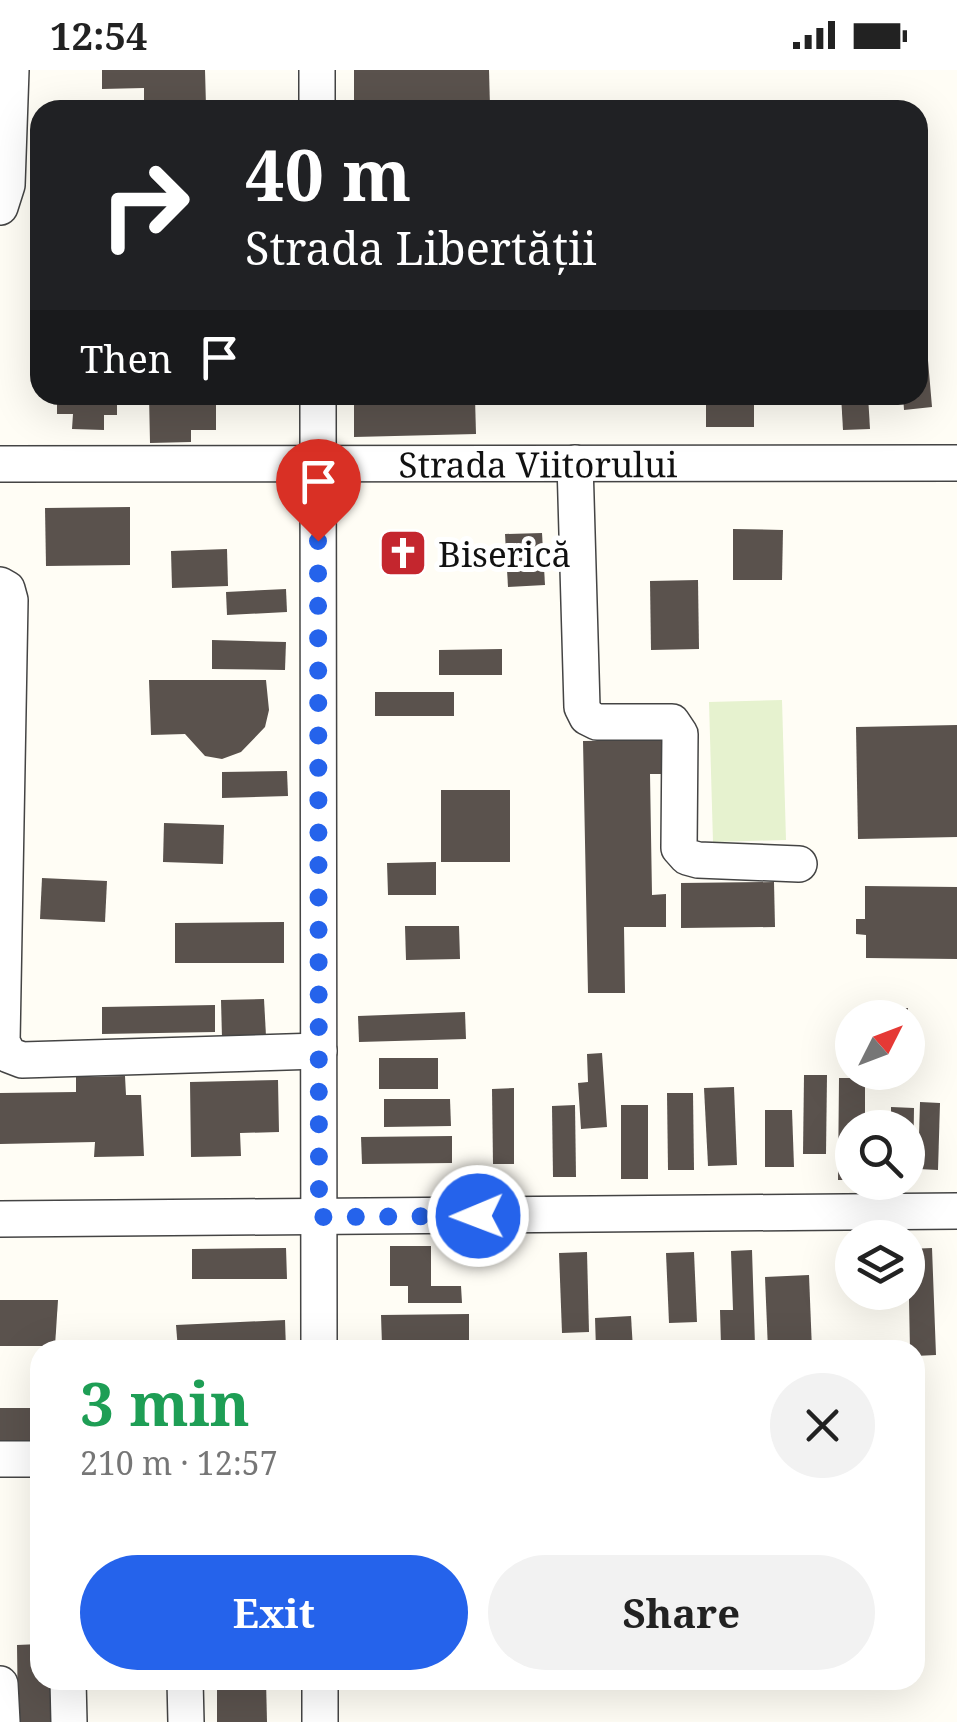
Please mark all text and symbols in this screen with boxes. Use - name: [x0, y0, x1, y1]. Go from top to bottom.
- text: 12:54: [50, 9, 147, 61]
- text: 40 m: [245, 126, 411, 222]
- icon: right: [80, 140, 210, 270]
- text: Strada Libertății: [245, 217, 597, 278]
- icon: arrive: [192, 330, 247, 385]
- text: Then: [80, 332, 172, 384]
- pin: [276, 439, 361, 542]
- street label: Strada Viitorului: [399, 440, 677, 487]
- icon: arrive: [291, 454, 346, 509]
- church icon: Biserică: [377, 527, 429, 579]
- place label: Biserică: [438, 530, 571, 577]
- north arrow: [835, 1000, 925, 1090]
- map controls: [835, 1000, 925, 1310]
- button: search: [835, 1110, 925, 1200]
- position arrow: [426, 1164, 530, 1268]
- button: layers: [835, 1220, 925, 1310]
- text: 3 min: [80, 1362, 250, 1444]
- button: close: [770, 1373, 875, 1478]
- text: 210 m · 12:57: [80, 1441, 278, 1484]
- button: Exit: [80, 1555, 468, 1670]
- button: Share: [488, 1555, 875, 1670]

